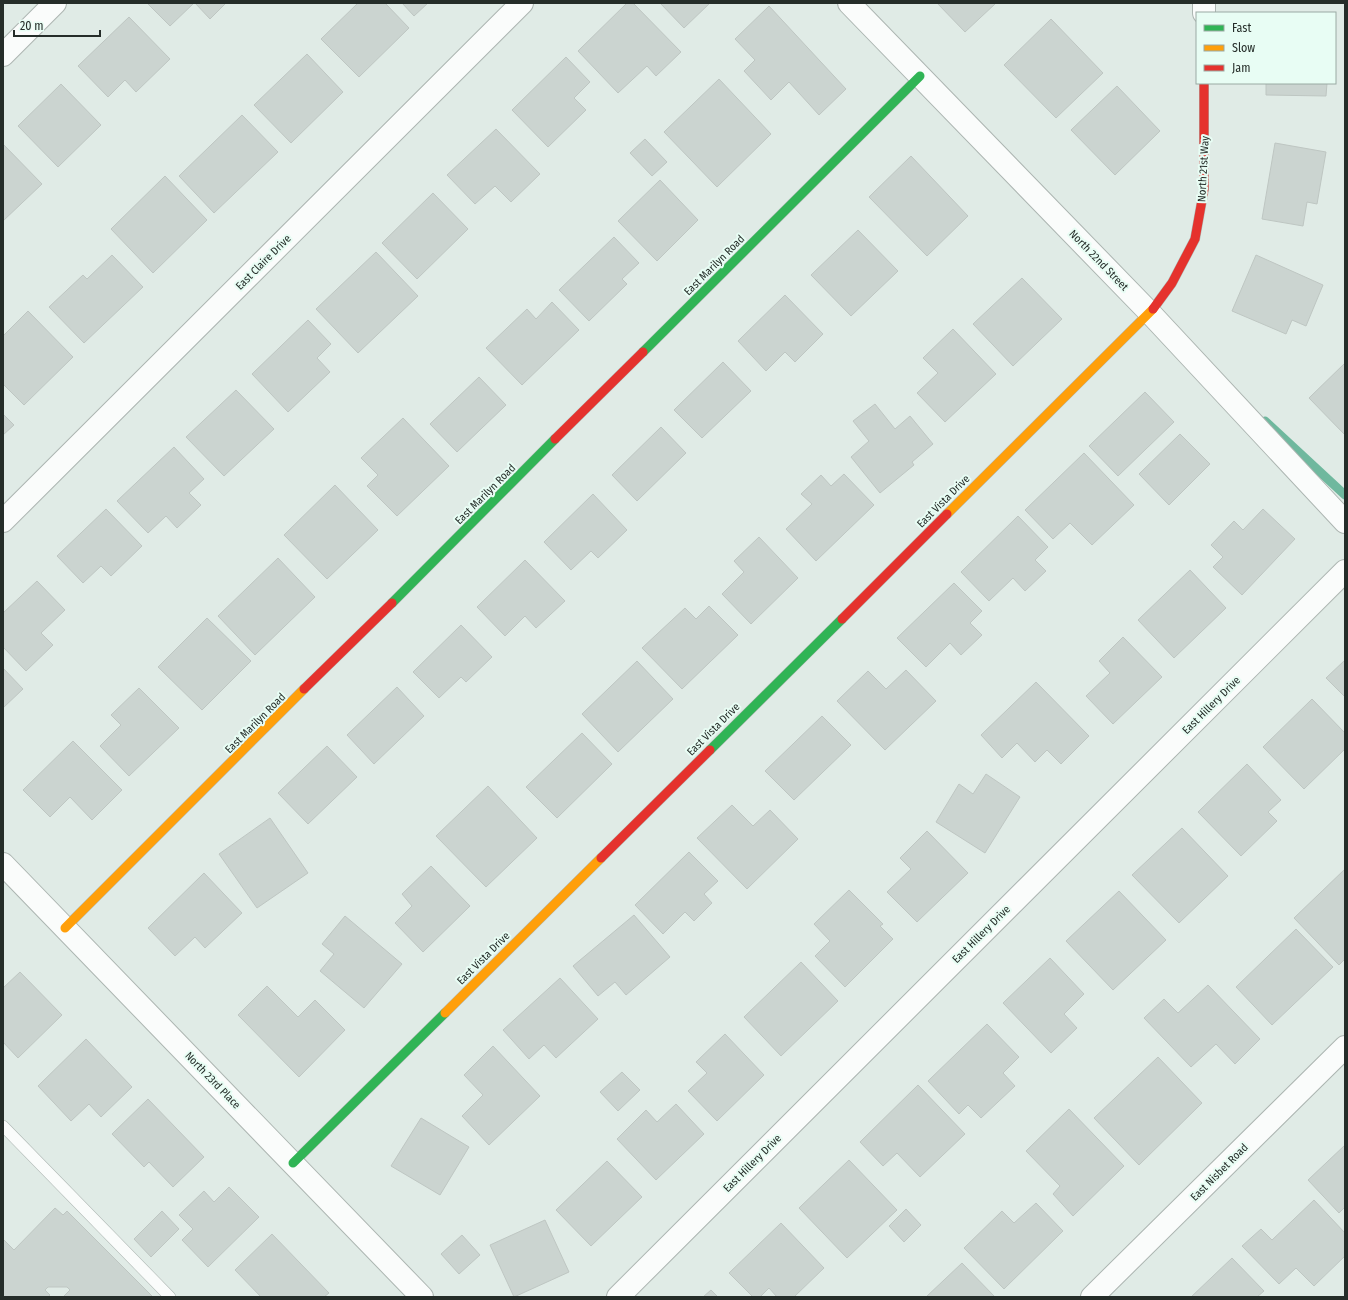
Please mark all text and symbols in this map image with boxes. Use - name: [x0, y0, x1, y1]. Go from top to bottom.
- scale bar: [14, 12, 100, 38]
- legend: [1196, 12, 1336, 84]
- text: 20 m: [20, 19, 44, 33]
- text: Fast: [1232, 21, 1251, 35]
- text: Slow: [1232, 41, 1255, 55]
- text: Jam: [1232, 61, 1250, 75]
- street label: North 21st Way: [1195, 136, 1212, 202]
- street label: North 22nd Street: [1066, 227, 1131, 294]
- street label: East Claire Drive: [233, 232, 294, 293]
- street label: East Marilyn Road: [681, 232, 747, 298]
- street label: East Marilyn Road: [452, 461, 518, 527]
- street label: East Vista Drive: [914, 472, 972, 530]
- street label: East Hillery Drive: [1180, 674, 1243, 737]
- street label: East Marilyn Road: [222, 690, 288, 756]
- street label: East Vista Drive: [684, 700, 742, 758]
- street label: East Hillery Drive: [950, 903, 1013, 966]
- street label: East Vista Drive: [454, 929, 512, 987]
- street label: North 23rd Place: [182, 1049, 243, 1111]
- street label: East Hillery Drive: [721, 1132, 784, 1195]
- street label: East Nisbet Road: [1188, 1141, 1251, 1204]

